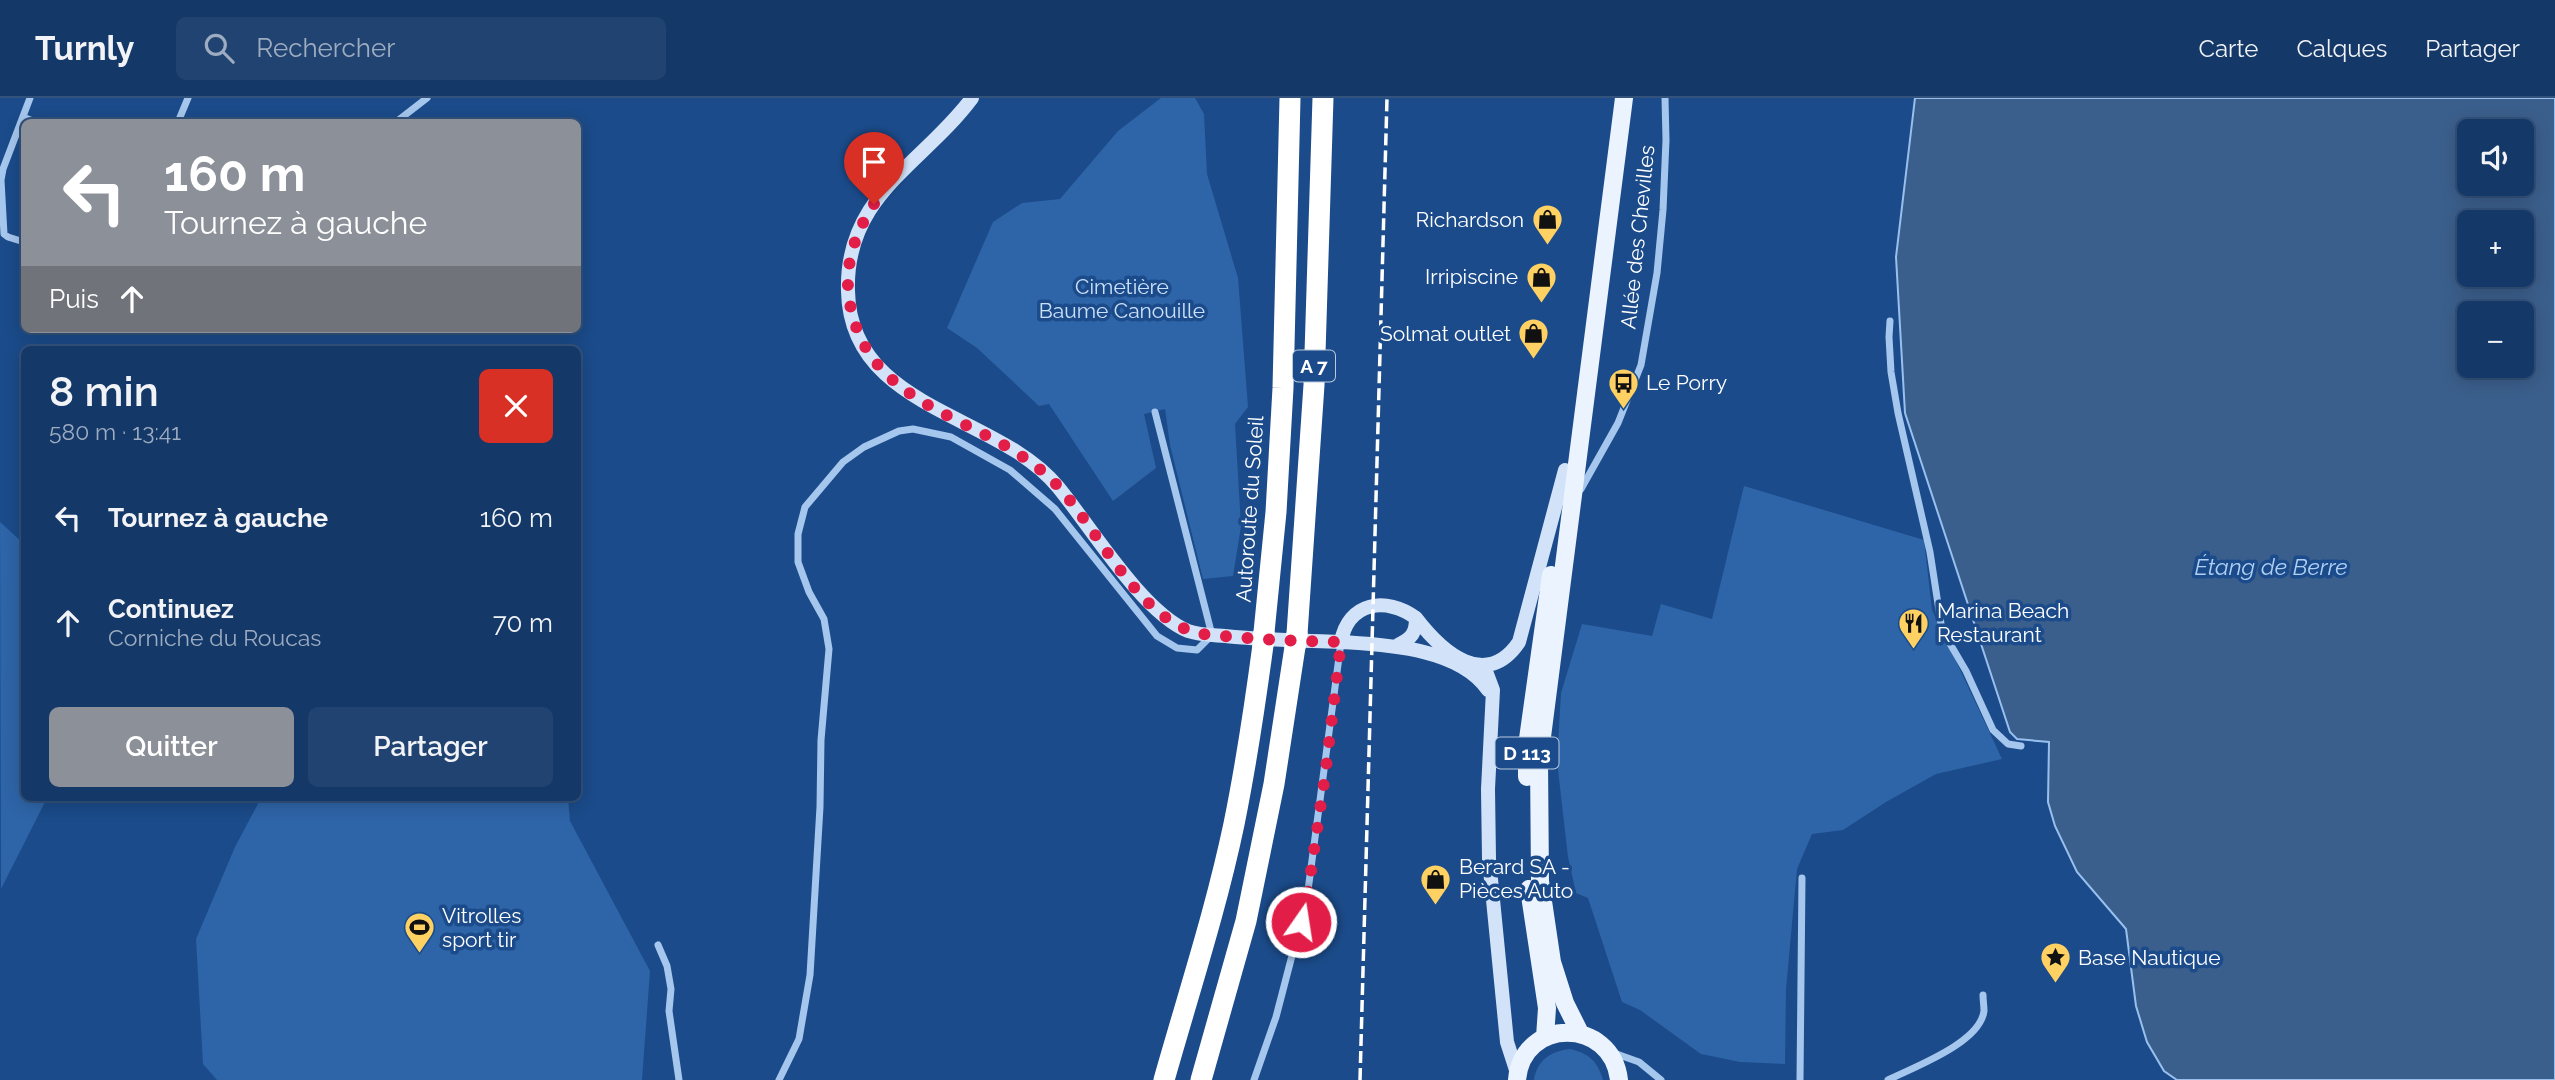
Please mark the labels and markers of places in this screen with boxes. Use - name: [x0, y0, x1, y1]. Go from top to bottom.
- pin: [844, 132, 904, 204]
- shop icon: Richardson: [1530, 203, 1564, 247]
- place label: Richardson: [1416, 207, 1524, 232]
- shop icon: Irripiscine: [1524, 260, 1558, 304]
- place label: Irripiscine: [1425, 264, 1518, 289]
- shop icon: Solmat outlet: [1517, 317, 1551, 361]
- place label: Solmat outlet: [1380, 321, 1511, 346]
- bus stop icon: Le Porry: [1606, 366, 1640, 410]
- place label: Le Porry: [1646, 370, 1727, 395]
- place label: Marina Beach Restaurant: [1937, 598, 2069, 647]
- restaurant icon: Marina Beach Restaurant: [1897, 606, 1931, 650]
- place label: Berard SA - Pièces Auto: [1459, 854, 1573, 903]
- shop icon: Berard SA - Pièces Auto: [1419, 862, 1453, 906]
- place label: Vitrolles sport tir: [442, 903, 521, 952]
- sports icon: Vitrolles sport tir: [402, 911, 436, 955]
- place icon: Base Nautique: [2038, 941, 2072, 985]
- place label: Base Nautique: [2078, 945, 2221, 970]

